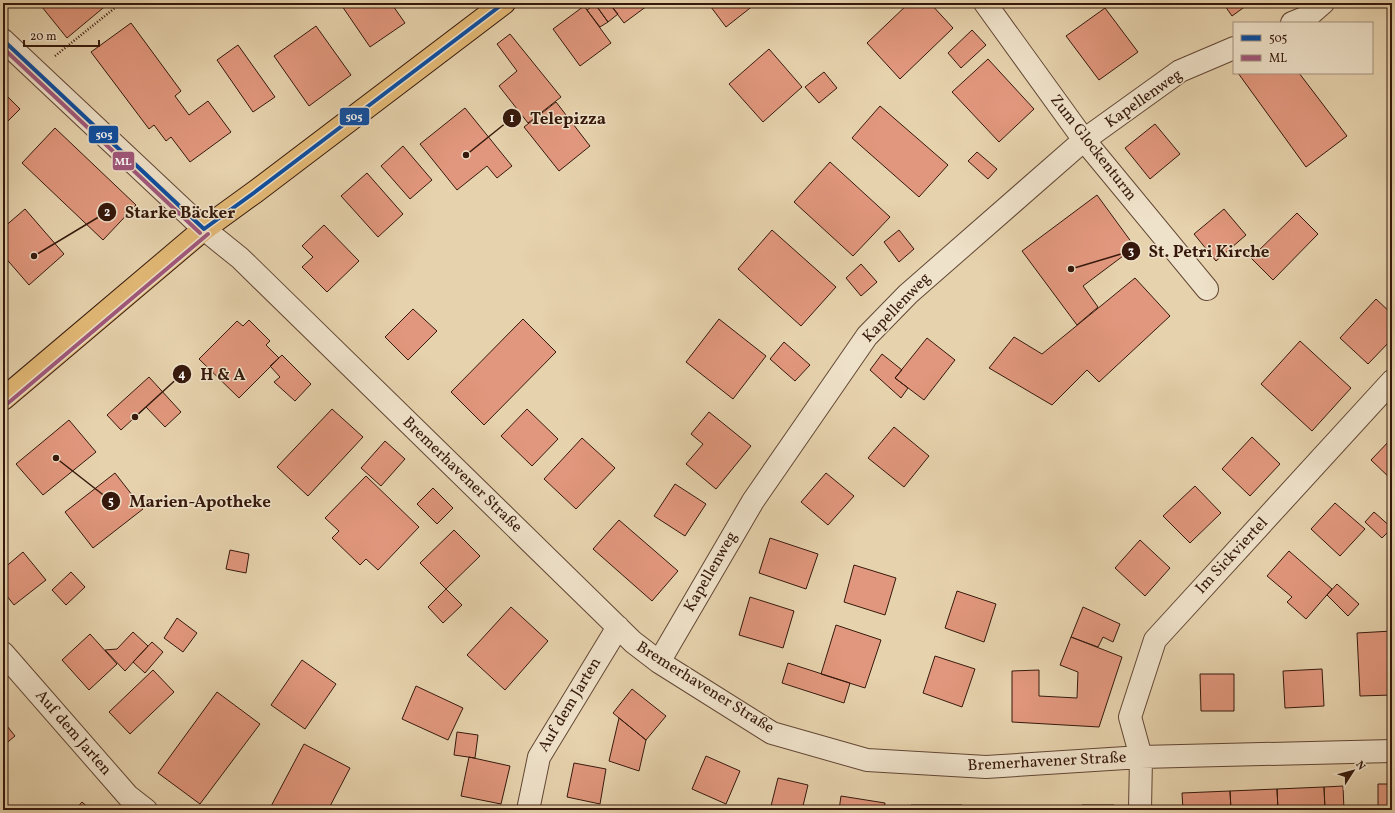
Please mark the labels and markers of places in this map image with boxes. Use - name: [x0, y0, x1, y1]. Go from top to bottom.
- callout: Telepizza: [502, 103, 614, 132]
- callout: Starke Bäcker: [97, 197, 243, 226]
- callout: St. Petri Kirche: [1121, 236, 1277, 265]
- callout: H & A: [172, 360, 253, 389]
- callout: Marien-Apotheke: [101, 487, 279, 516]

